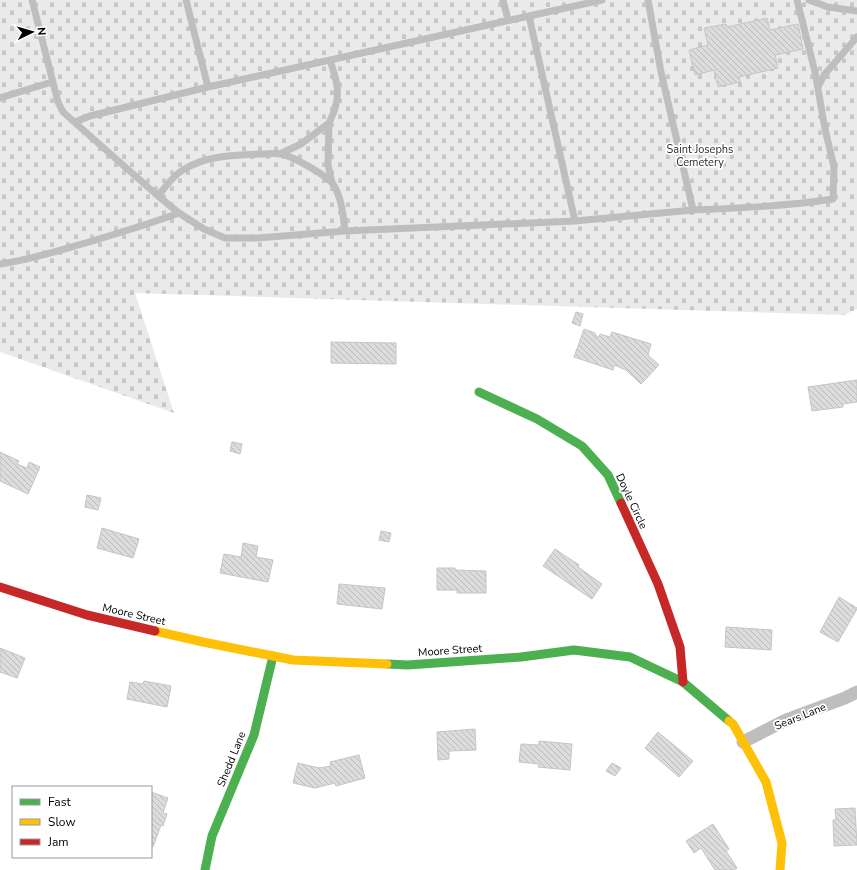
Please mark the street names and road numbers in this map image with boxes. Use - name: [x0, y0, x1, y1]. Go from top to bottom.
- street label: Doyle Circle: [612, 471, 651, 532]
- street label: Moore Street: [101, 600, 167, 629]
- street label: Moore Street: [417, 641, 483, 660]
- street label: Sears Lane: [772, 699, 828, 734]
- street label: Shedd Lane: [214, 729, 249, 789]

